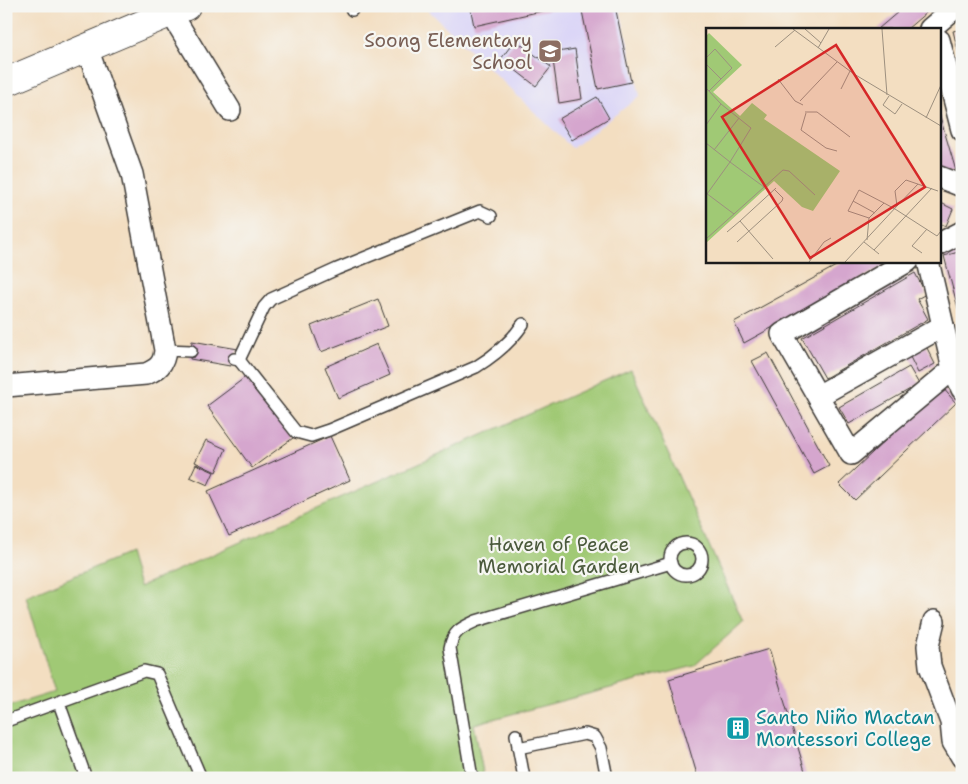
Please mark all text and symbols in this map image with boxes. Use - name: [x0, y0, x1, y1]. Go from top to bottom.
- place label: Soong Elementary School: [364, 28, 532, 75]
- inset map: [706, 28, 940, 262]
- school or university icon: Soong Elementary School: [537, 38, 563, 64]
- park label: Haven of Peace Memorial Garden: [478, 532, 640, 579]
- place label: Santo Niño Mactan Montessori College: [756, 705, 935, 752]
- building icon: Santo Niño Mactan Montessori College: [725, 715, 751, 741]

